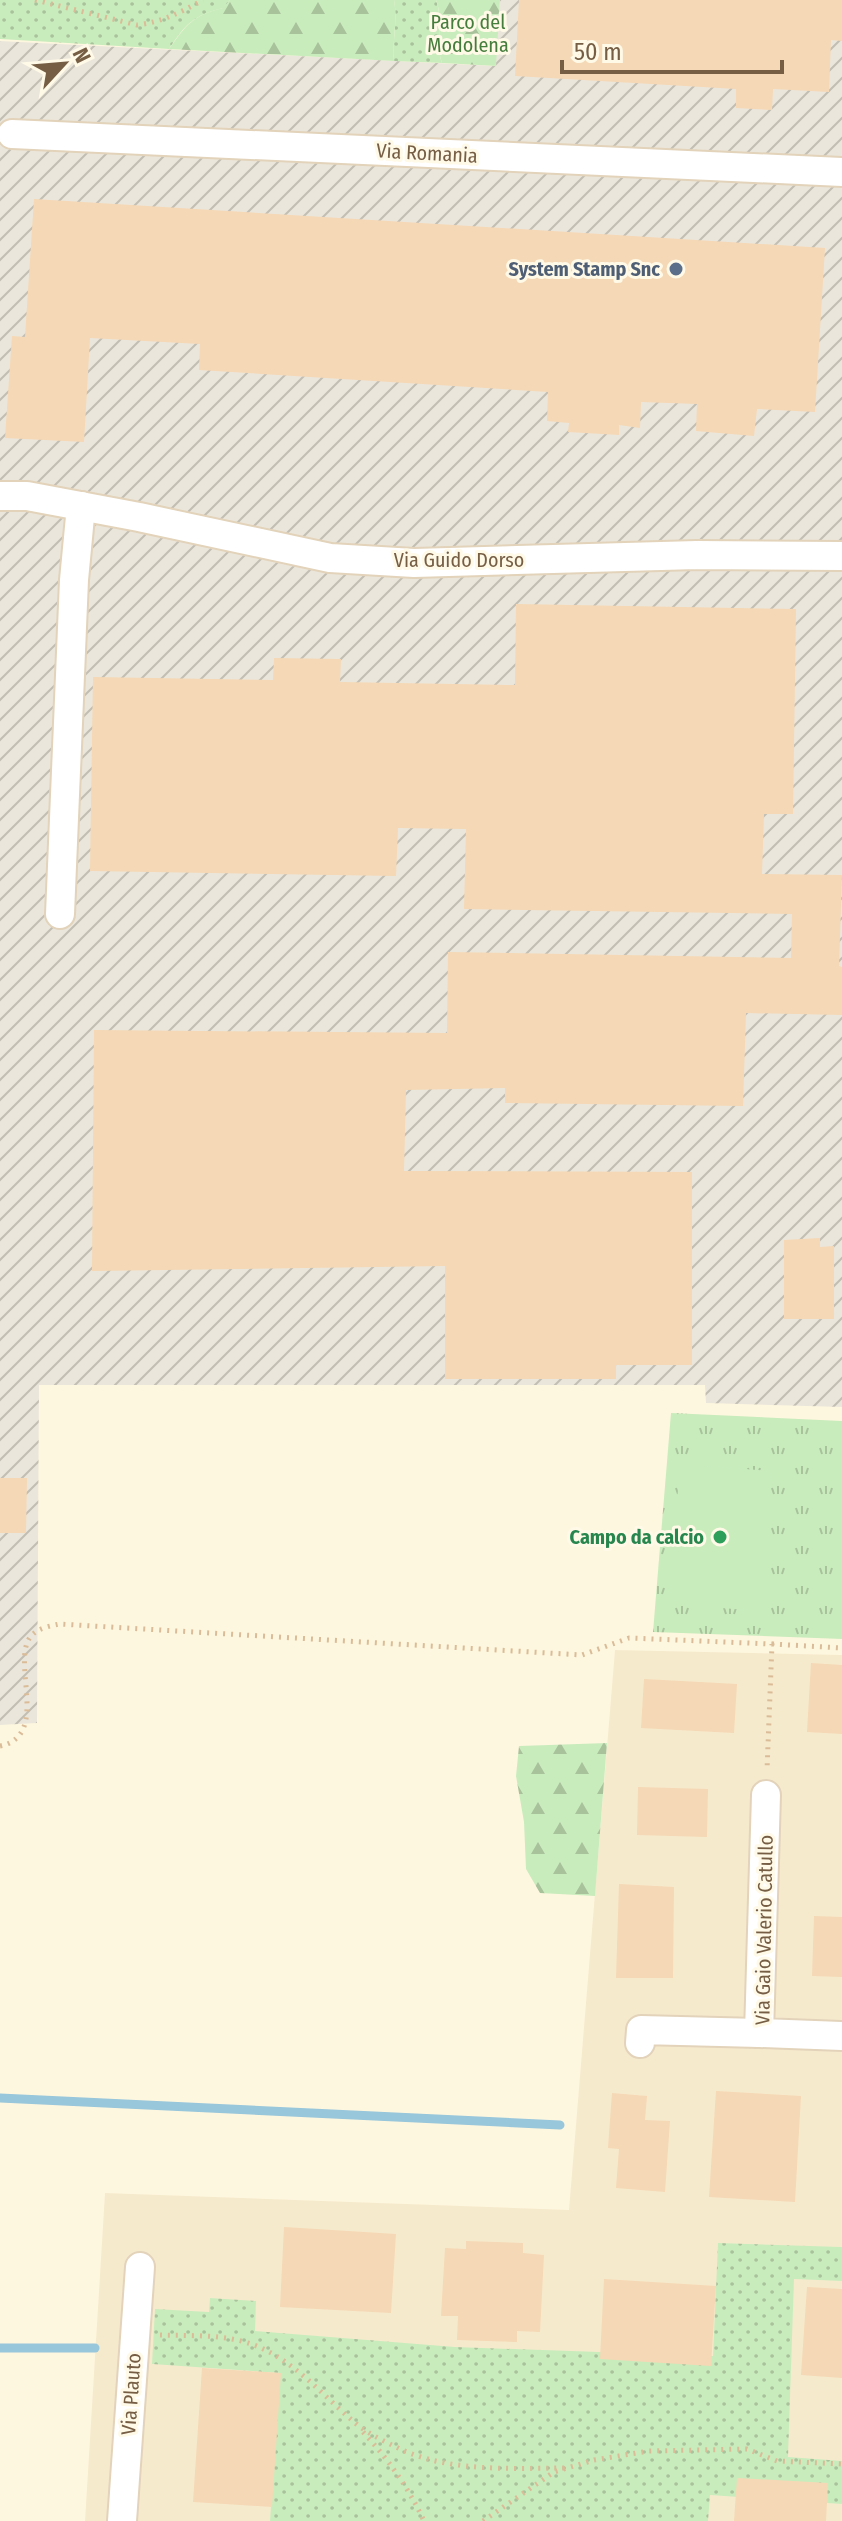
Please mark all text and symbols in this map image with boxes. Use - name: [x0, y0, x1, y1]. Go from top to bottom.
- park label: Parco del Modolena: [427, 10, 509, 57]
- north arrow: [24, 24, 104, 104]
- scale bar: [562, 24, 782, 74]
- text: 50 m: [574, 38, 622, 66]
- text: N: [67, 44, 97, 67]
- street label: Via Romania: [376, 138, 478, 168]
- place label: System Stamp Snc: [508, 257, 660, 281]
- marker: System Stamp Snc: [667, 260, 685, 278]
- street label: Via Guido Dorso: [394, 548, 524, 572]
- place label: Campo da calcio: [570, 1525, 704, 1549]
- marker: Campo da calcio: [711, 1528, 729, 1546]
- street label: Via Gaio Valerio Catullo: [750, 1835, 778, 2025]
- street label: Via Plauto: [116, 2352, 146, 2436]

